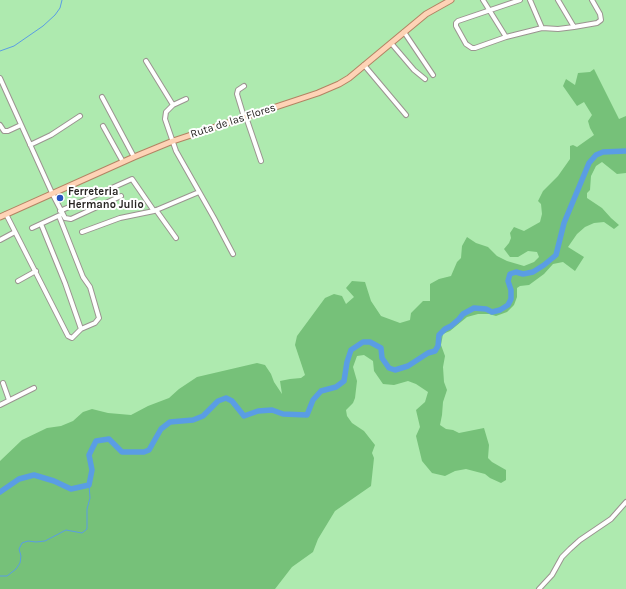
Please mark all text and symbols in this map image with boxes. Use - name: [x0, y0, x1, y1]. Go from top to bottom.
- street label: Ruta de las Flores: [189, 101, 277, 141]
- place label: Ferreteria Hermano Julio: [68, 185, 144, 211]
- marker: Ferreteria Hermano Julio: [55, 193, 65, 203]

